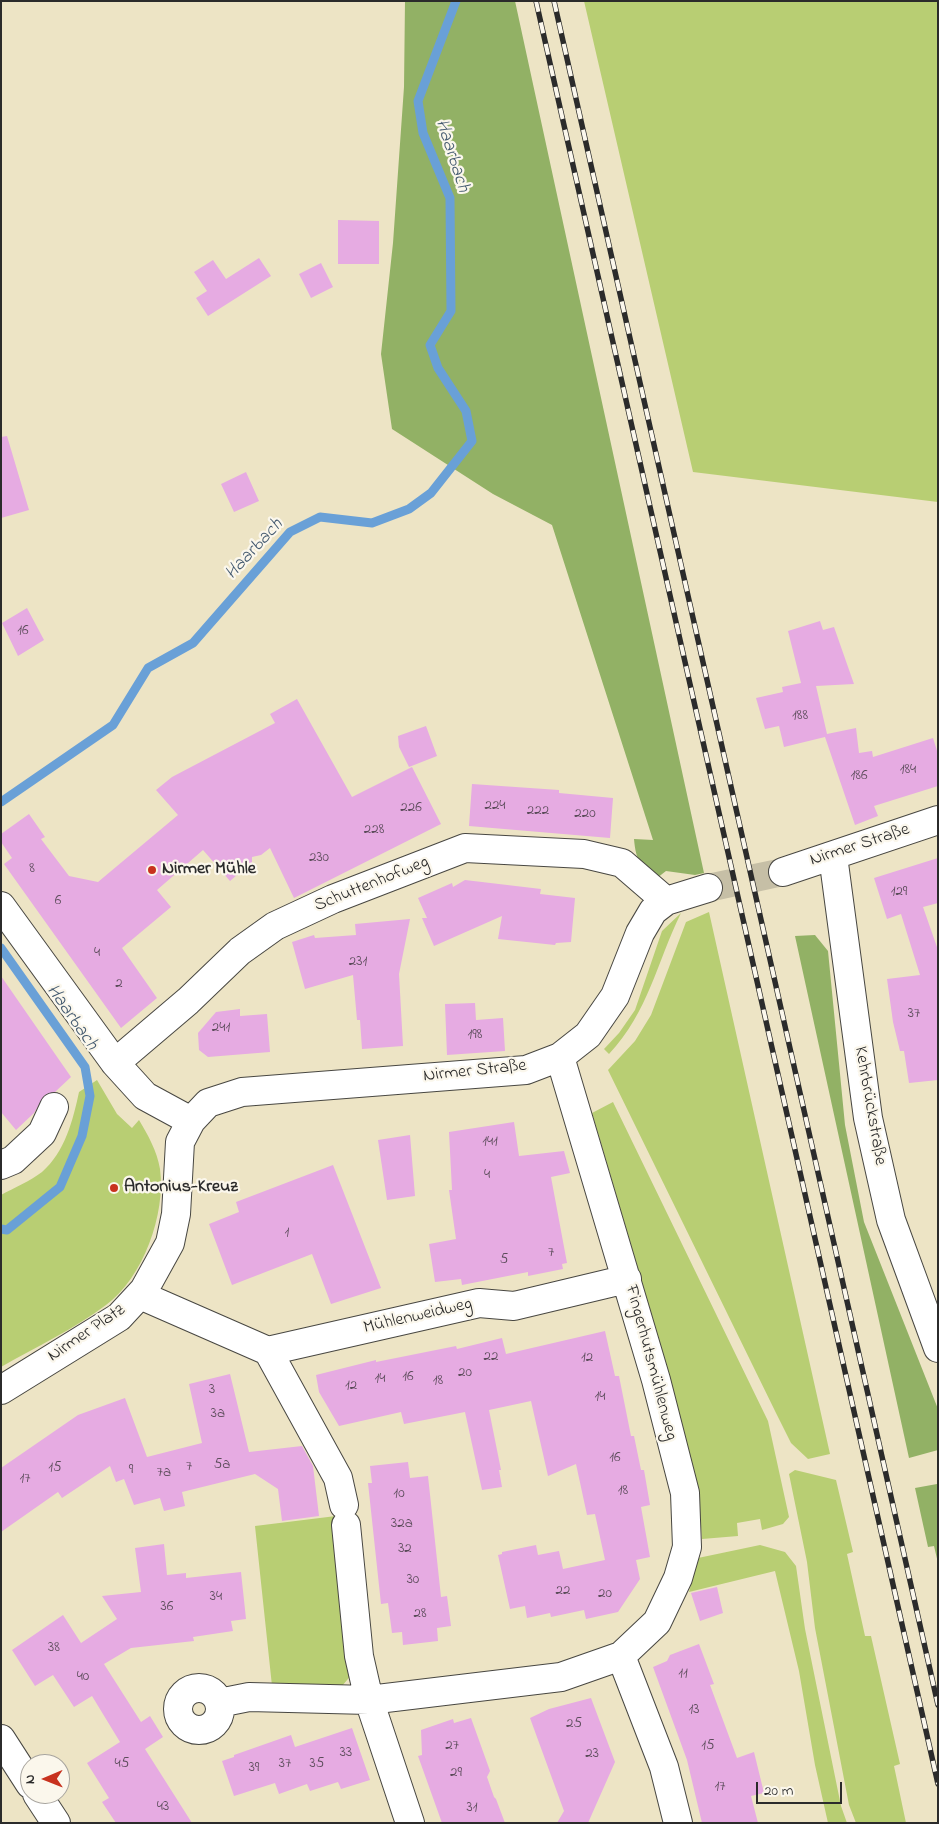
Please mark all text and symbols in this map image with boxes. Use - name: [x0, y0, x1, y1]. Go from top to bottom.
- water label: Haarbach: [429, 117, 473, 195]
- water label: Haarbach: [221, 515, 289, 585]
- house number: 16: [17, 623, 29, 641]
- house number: 188: [792, 708, 808, 726]
- house number: 184: [900, 762, 916, 780]
- house number: 186: [851, 768, 867, 786]
- house number: 224: [484, 798, 506, 816]
- house number: 226: [400, 800, 422, 818]
- house number: 222: [527, 803, 549, 821]
- house number: 220: [574, 806, 596, 824]
- street label: Nirmer Straße: [807, 820, 913, 872]
- house number: 228: [364, 822, 384, 840]
- house number: 230: [309, 850, 329, 868]
- street label: Schuttenhofweg: [312, 852, 432, 918]
- place label: Nirmer Mühle: [162, 859, 256, 881]
- house number: 8: [29, 861, 35, 879]
- marker: Nirmer Mühle: [146, 864, 158, 876]
- house number: 129: [891, 884, 907, 902]
- house number: 6: [55, 893, 61, 911]
- house number: 4: [94, 945, 100, 963]
- house number: 231: [349, 954, 367, 972]
- house number: 2: [115, 976, 123, 994]
- water label: Haarbach: [40, 981, 102, 1055]
- house number: 37: [908, 1006, 920, 1024]
- house number: 241: [212, 1020, 230, 1038]
- house number: 198: [468, 1027, 482, 1045]
- street label: Kehrbrückstraße: [848, 1045, 890, 1167]
- street label: Nirmer Straße: [422, 1056, 528, 1088]
- house number: 141: [482, 1134, 498, 1152]
- house number: 4: [484, 1167, 490, 1185]
- place label: Antonius-Kreuz: [124, 1177, 238, 1199]
- marker: Antonius-Kreuz: [108, 1182, 120, 1194]
- house number: 1: [285, 1225, 289, 1243]
- house number: 7: [548, 1245, 554, 1263]
- house number: 5: [500, 1252, 508, 1270]
- street label: Fingerhutsmühlenweg: [619, 1283, 681, 1443]
- street label: Mühlenweidweg: [362, 1294, 474, 1340]
- street label: Nirmer Platz: [44, 1300, 130, 1368]
- house number: 22: [484, 1349, 498, 1367]
- house number: 12: [581, 1350, 593, 1368]
- house number: 20: [458, 1365, 472, 1383]
- house number: 16: [402, 1369, 414, 1387]
- house number: 14: [375, 1371, 385, 1389]
- house number: 18: [433, 1373, 443, 1391]
- house number: 12: [345, 1378, 357, 1396]
- house number: 3: [209, 1382, 215, 1400]
- house number: 14: [595, 1389, 605, 1407]
- house number: 3a: [211, 1406, 225, 1424]
- house number: 16: [609, 1450, 621, 1468]
- house number: 5a: [214, 1457, 230, 1475]
- house number: 7: [186, 1459, 192, 1477]
- house number: 15: [48, 1460, 62, 1478]
- house number: 9: [129, 1462, 133, 1480]
- house number: 7a: [157, 1465, 171, 1483]
- house number: 17: [20, 1471, 30, 1489]
- house number: 18: [618, 1483, 628, 1501]
- house number: 10: [393, 1486, 405, 1504]
- house number: 32a: [391, 1516, 413, 1534]
- house number: 32: [398, 1541, 412, 1559]
- house number: 30: [407, 1572, 419, 1590]
- house number: 22: [556, 1583, 570, 1601]
- house number: 20: [598, 1586, 612, 1604]
- house number: 34: [210, 1589, 222, 1607]
- house number: 36: [161, 1599, 173, 1617]
- house number: 28: [413, 1606, 427, 1624]
- house number: 38: [48, 1640, 60, 1658]
- house number: 11: [678, 1666, 688, 1684]
- house number: 40: [77, 1669, 89, 1687]
- house number: 13: [689, 1702, 699, 1720]
- house number: 25: [566, 1716, 582, 1734]
- house number: 27: [445, 1738, 459, 1756]
- house number: 15: [701, 1738, 715, 1756]
- house number: 33: [340, 1745, 352, 1763]
- house number: 23: [585, 1746, 599, 1764]
- north arrow: [20, 1754, 70, 1804]
- house number: 45: [115, 1756, 129, 1774]
- house number: 37: [279, 1756, 291, 1774]
- house number: 35: [310, 1756, 324, 1774]
- house number: 39: [249, 1760, 259, 1778]
- house number: 29: [450, 1765, 462, 1783]
- scale bar: [759, 1772, 845, 1804]
- text: N: [20, 1774, 41, 1784]
- house number: 17: [715, 1779, 725, 1797]
- text: 20 m: [764, 1780, 793, 1802]
- house number: 43: [157, 1799, 169, 1817]
- house number: 31: [467, 1800, 477, 1818]

